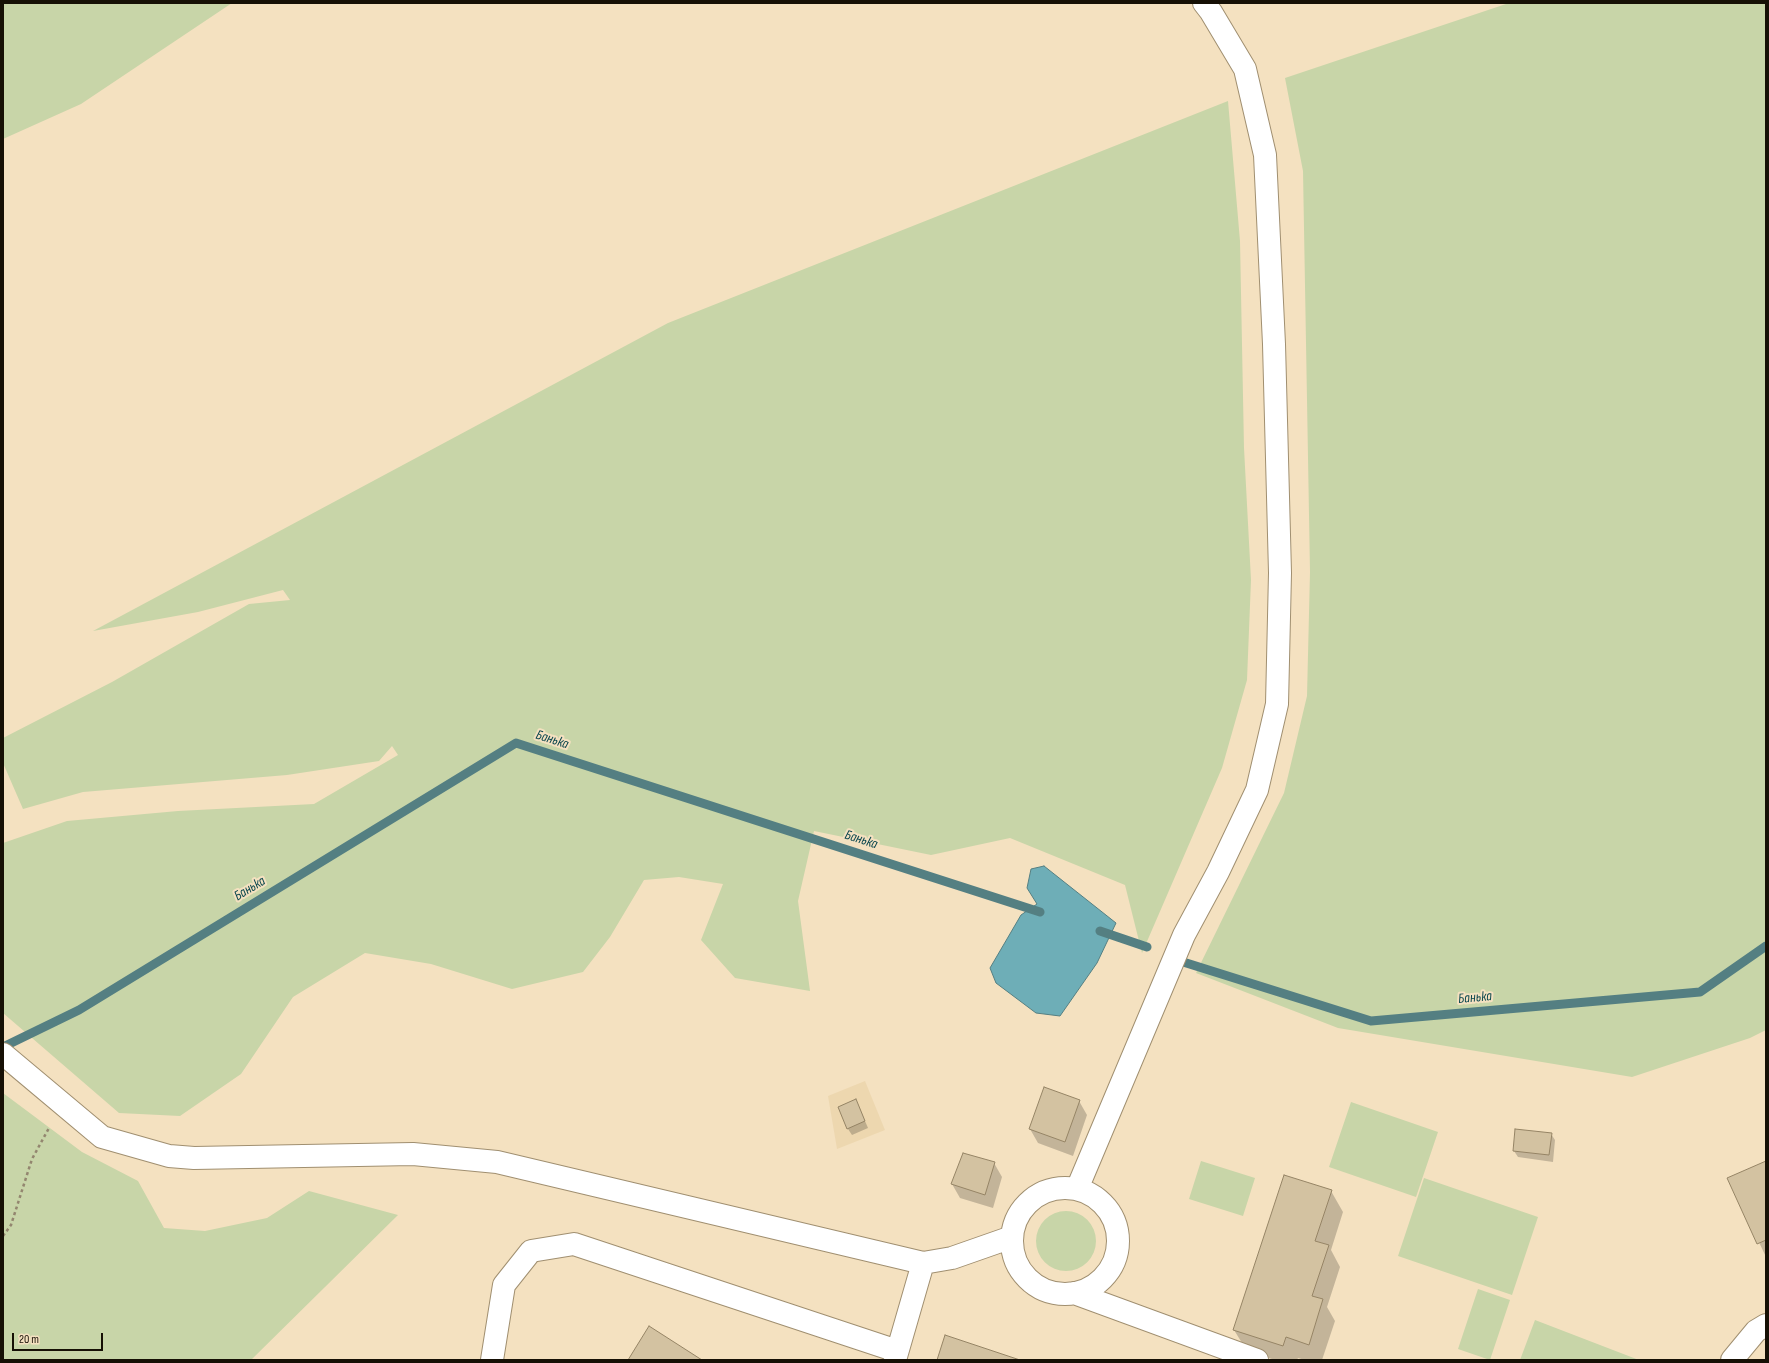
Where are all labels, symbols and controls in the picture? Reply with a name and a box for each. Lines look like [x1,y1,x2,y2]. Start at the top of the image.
water label: Банька [533,727,571,753]
water label: Банька [842,827,880,853]
water label: Банька [231,873,269,905]
water label: Банька [1458,988,1492,1008]
scale bar [14,1325,105,1351]
text: 20 m [19,1332,39,1347]

